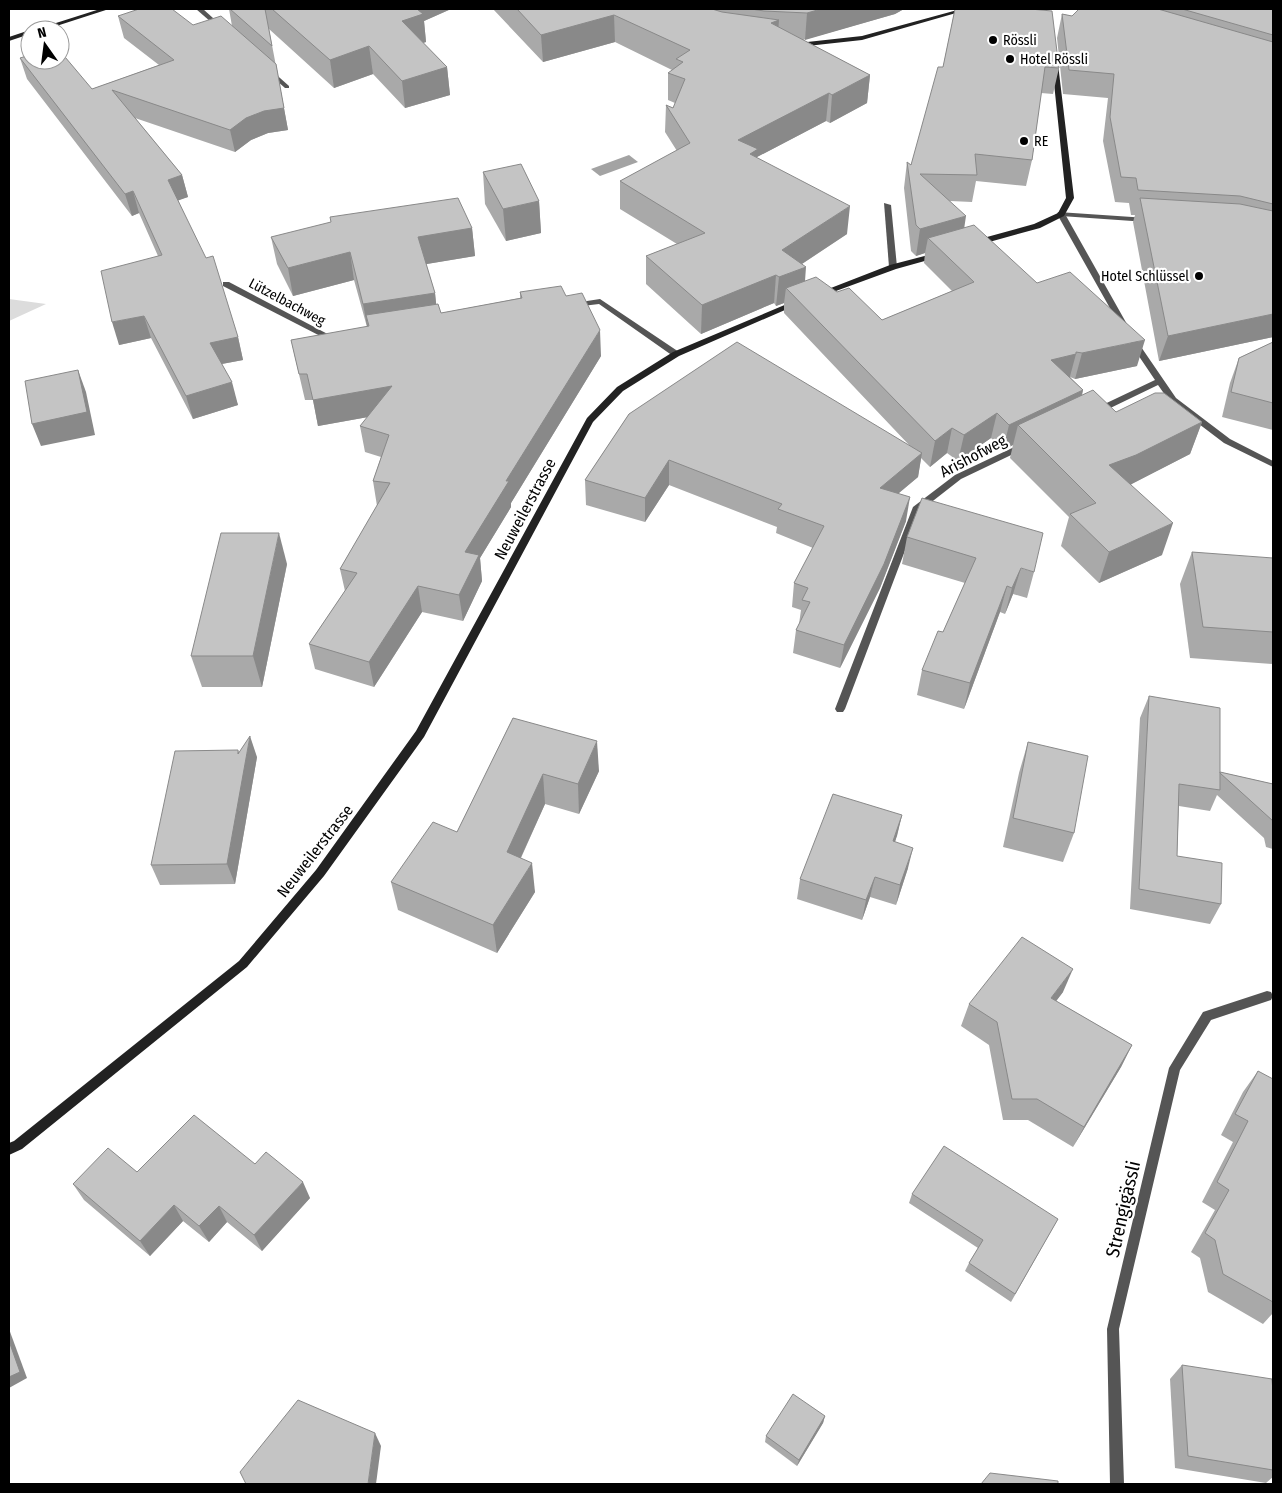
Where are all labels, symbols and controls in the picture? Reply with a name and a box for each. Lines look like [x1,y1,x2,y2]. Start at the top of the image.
north arrow [20,20,70,70]
text: N [36,24,48,42]
place label: Rössli [1003,32,1037,49]
marker: Rössli [987,34,999,46]
place label: Hotel Rössli [1020,51,1088,68]
marker: Hotel Rössli [1004,53,1016,65]
place label: RE [1034,133,1049,150]
marker: RE [1018,135,1030,147]
place label: Hotel Schlüssel [1101,268,1189,285]
marker: Hotel Schlüssel [1193,270,1205,282]
street label: Lützelbachweg [246,275,329,329]
street label: Arishofweg [937,430,1010,481]
street label: Neuweilerstrasse [490,455,560,563]
street label: Neuweilerstrasse [273,801,357,901]
street label: Strengigässli [1101,1158,1145,1260]

